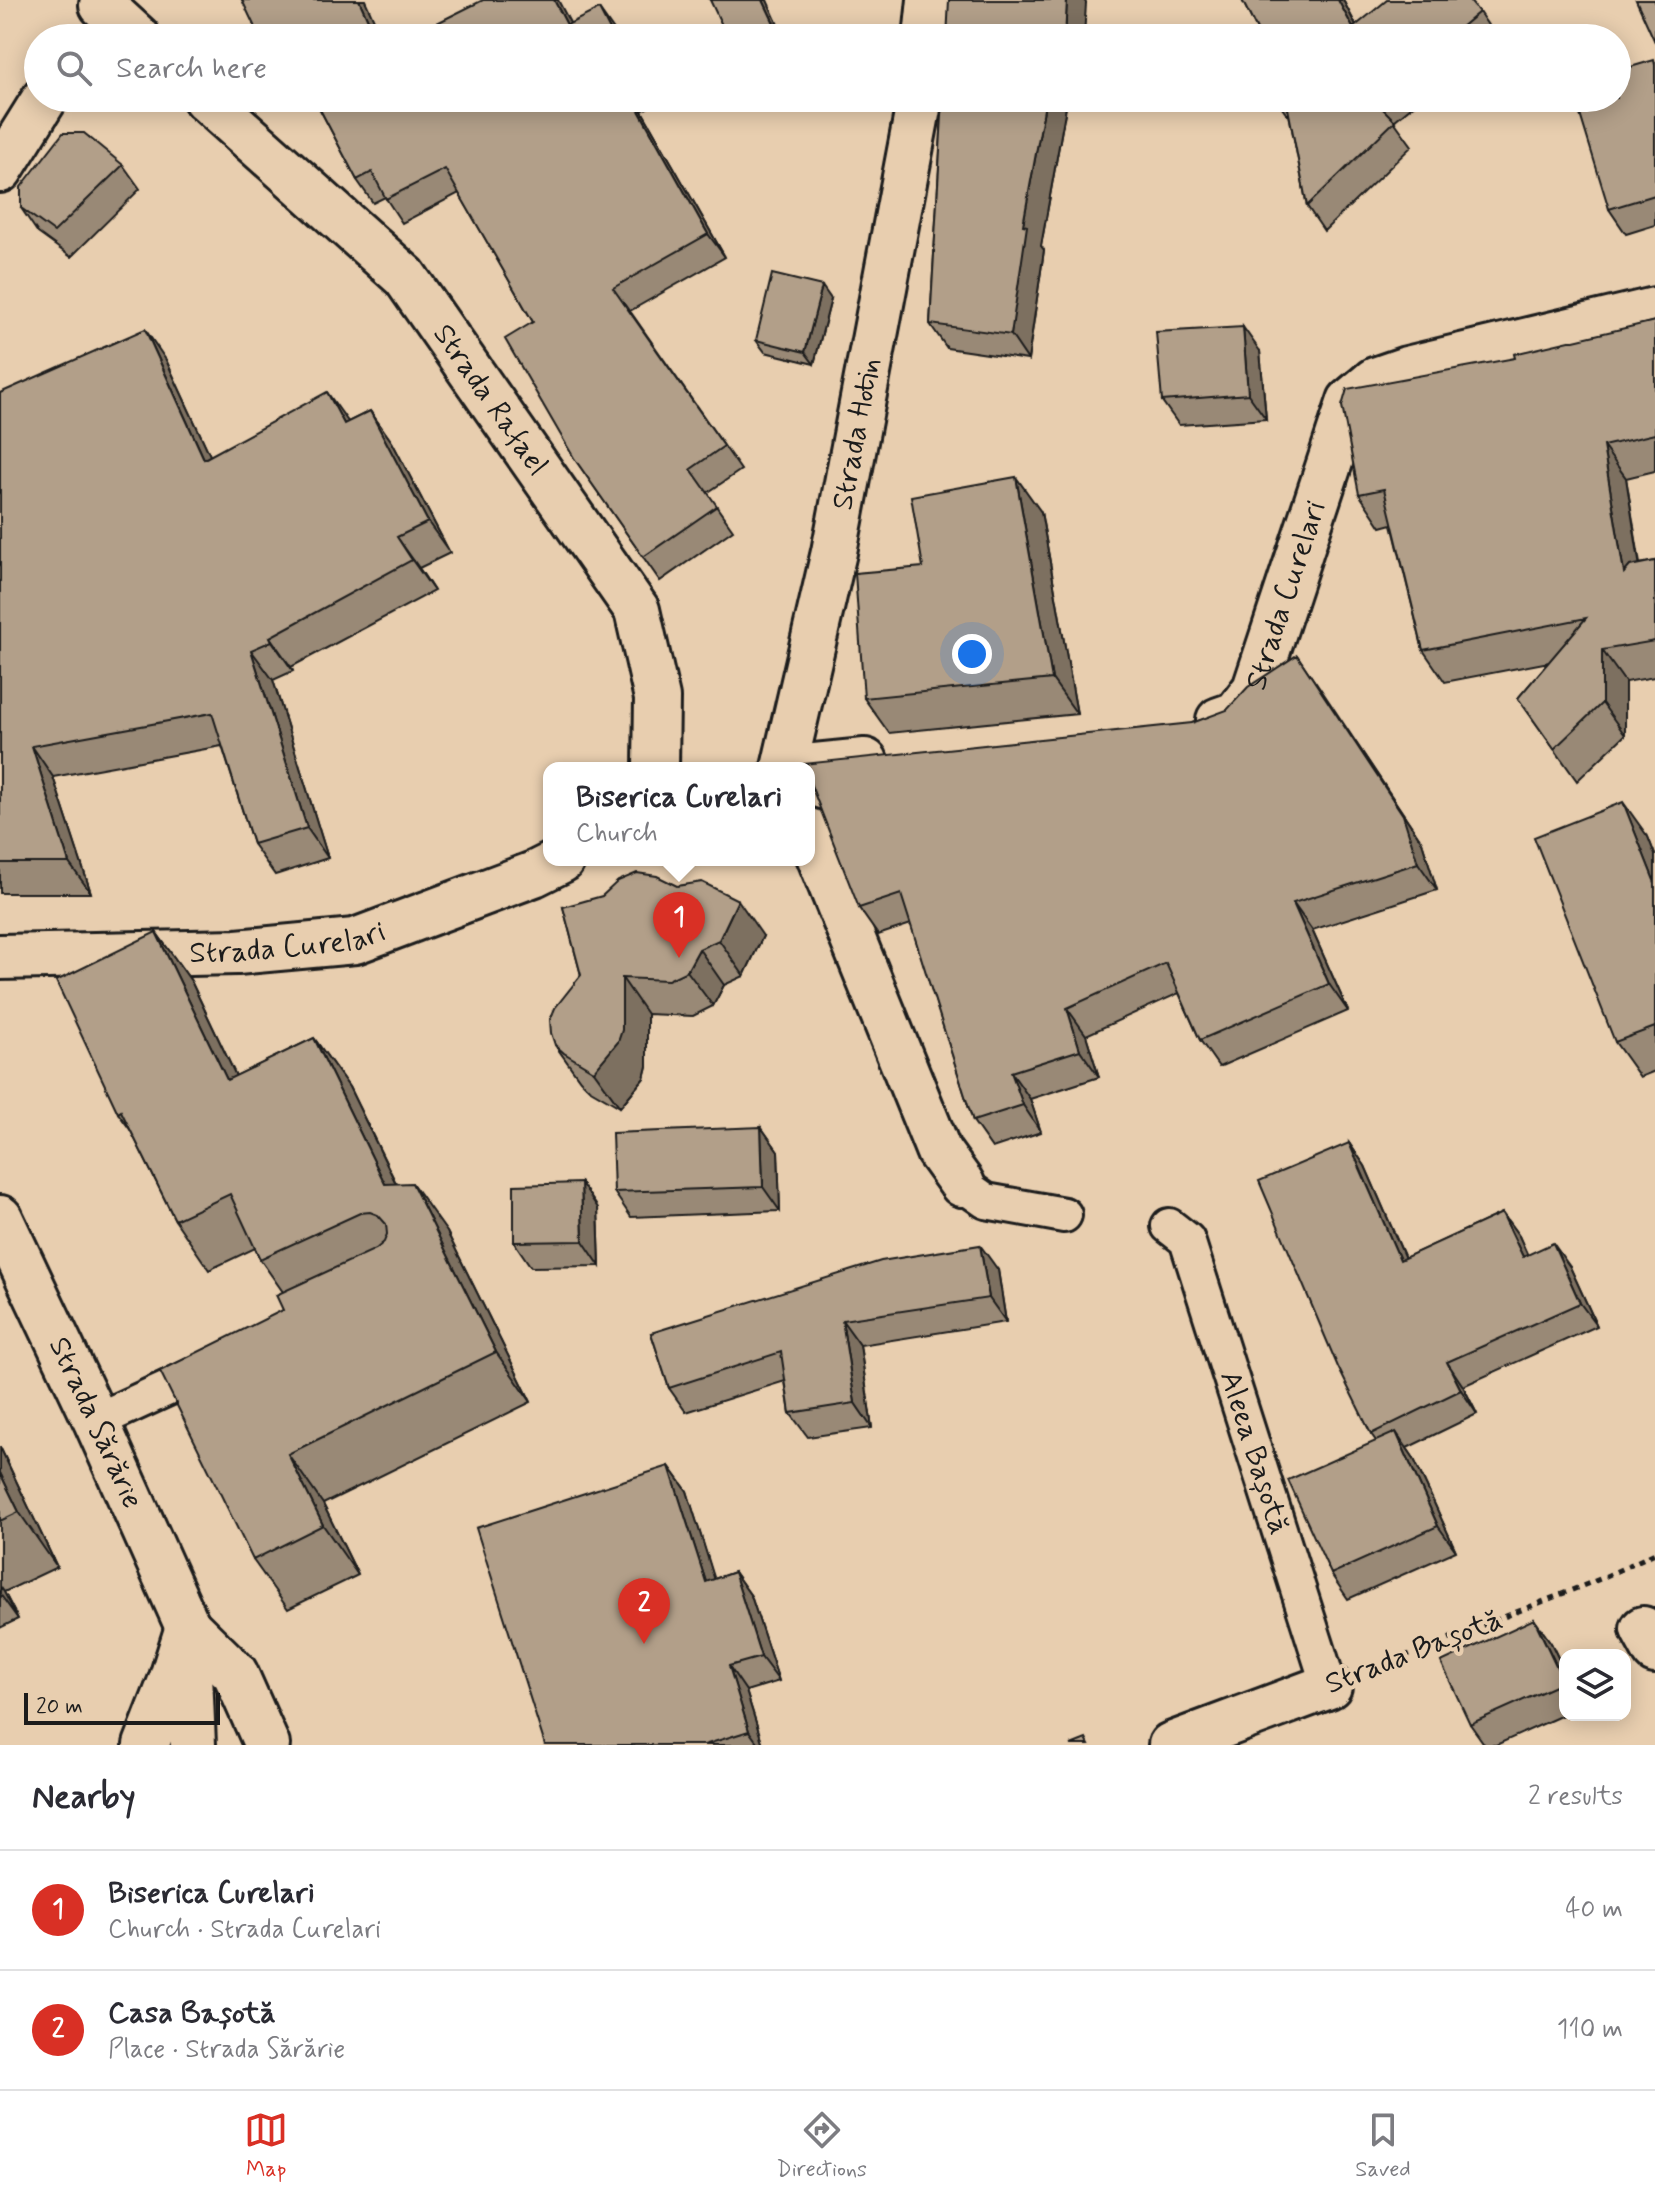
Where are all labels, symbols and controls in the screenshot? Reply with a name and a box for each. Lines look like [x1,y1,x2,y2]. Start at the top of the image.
search box [24,24,1631,112]
icon: search [52,46,96,90]
text: Search here [116,49,267,88]
street label: Strada Rafael [424,316,557,483]
street label: Strada Hotin [823,354,890,513]
street label: Strada Curelari [1236,496,1335,695]
your location [952,634,992,674]
popup [543,762,815,866]
text: Biserica Curelari [576,778,782,817]
text: Church [576,817,658,851]
pin: 1 [653,892,705,958]
street label: Strada Curelari [189,912,391,972]
street label: Strada Sărărie [40,1330,152,1515]
street label: Aleea Bașotă [1210,1366,1299,1540]
pin: 2 [618,1578,670,1644]
street label: Strada Bașotă [1320,1600,1508,1704]
map controls [1559,1649,1631,1721]
button: layers [1559,1649,1631,1721]
scale bar [24,1689,220,1725]
text: 20 m [36,1693,83,1721]
text: Nearby [32,1775,136,1820]
text: 2 results [1528,1780,1623,1814]
text: Biserica Curelari [108,1874,315,1913]
text: 1 [52,1893,64,1927]
text: 40 m [1565,1893,1623,1927]
text: Church · Strada Curelari [108,1913,381,1947]
text: Casa Bașotă [108,1994,276,2033]
text: 2 [52,2013,64,2047]
text: 110 m [1557,2013,1623,2047]
text: Place · Strada Sărărie [108,2033,345,2067]
tab: Map [244,2108,288,2184]
tab: Directions [776,2108,867,2184]
tab: Saved [1355,2108,1411,2184]

